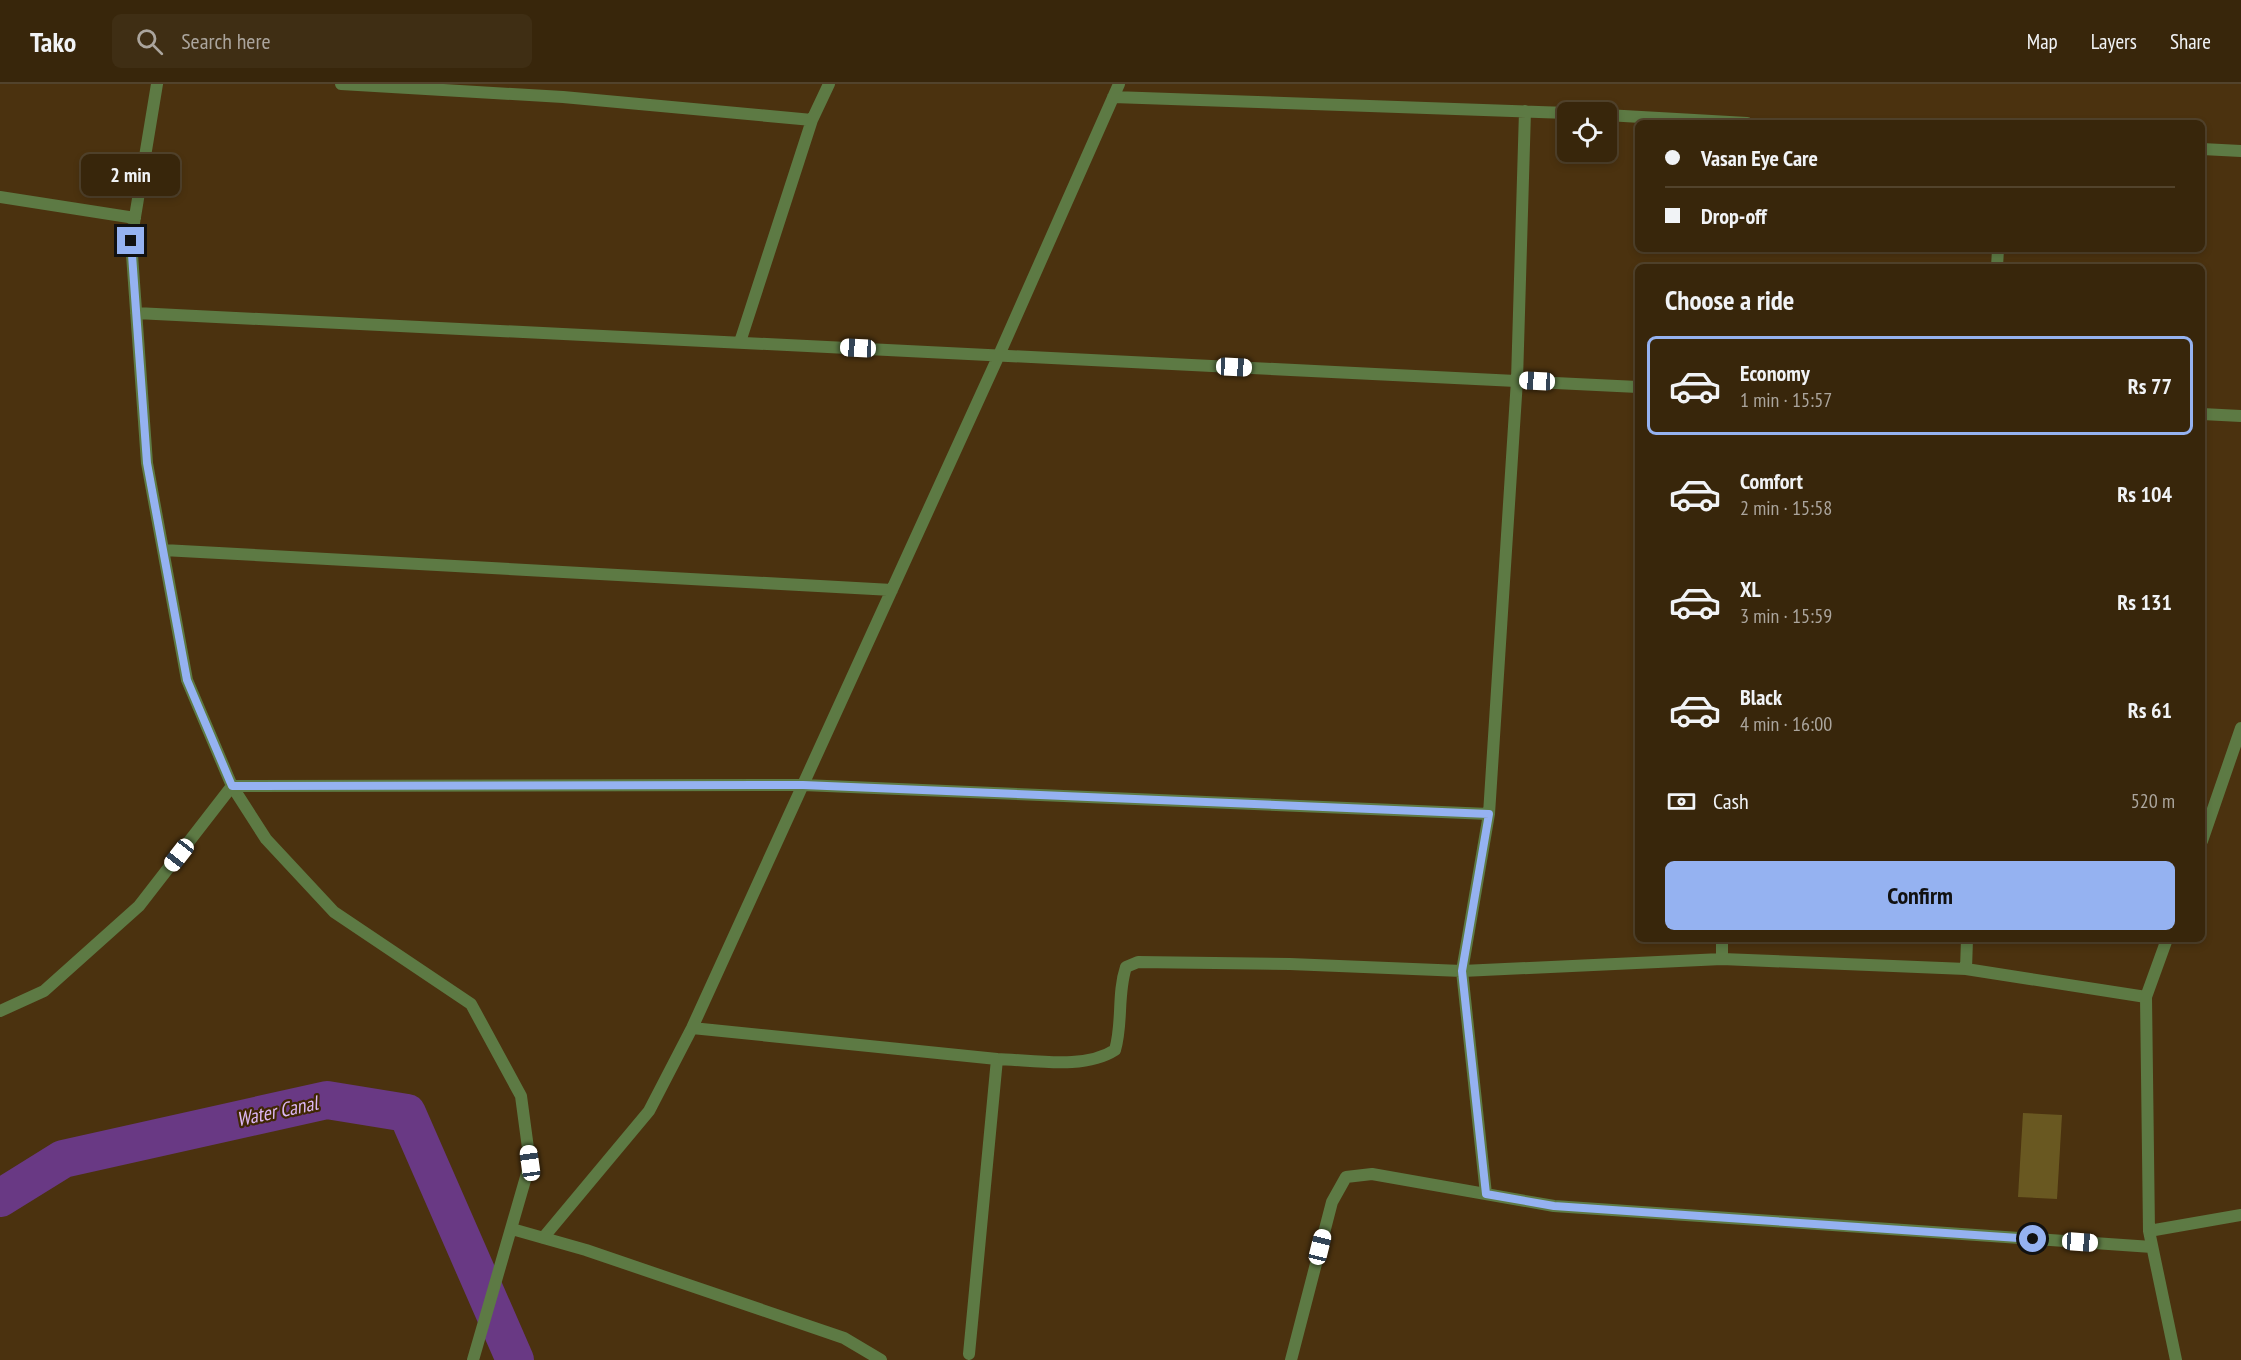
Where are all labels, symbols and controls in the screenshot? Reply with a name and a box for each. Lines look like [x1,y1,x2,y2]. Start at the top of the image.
search box [112,14,532,68]
text: Tako [30,23,76,60]
icon: search [133,25,166,58]
text: Search here [181,27,271,55]
text: Map [2027,28,2058,55]
text: Layers [2091,28,2137,55]
text: Share [2170,28,2211,55]
map controls [1557,102,1617,162]
button: locate [1557,102,1617,162]
text: Vasan Eye Care [1701,144,1818,172]
callout: 2 min [82,154,180,196]
text: 2 min [110,162,151,188]
text: Drop-off [1701,202,1767,230]
route end [117,227,144,254]
text: Choose a ride [1665,283,1794,317]
car [840,338,876,358]
car [1216,357,1252,377]
icon: car [1668,359,1722,413]
text: Economy [1740,359,1810,387]
car [1519,371,1555,391]
text: Rs 77 [2128,372,2172,400]
text: 1 min · 15:57 [1740,387,1832,413]
icon: car [1668,467,1722,521]
text: Comfort [1740,467,1803,495]
text: Rs 104 [2117,480,2172,508]
text: 2 min · 15:58 [1740,495,1832,521]
icon: car [1668,575,1722,629]
text: XL [1740,575,1761,603]
text: Rs 131 [2117,588,2172,616]
text: 3 min · 15:59 [1740,603,1832,629]
icon: car [1668,683,1722,737]
text: Black [1740,683,1782,711]
text: Rs 61 [2128,696,2172,724]
text: 4 min · 16:00 [1740,711,1832,737]
icon: cash [1665,785,1698,818]
text: Cash [1713,787,1749,815]
text: 520 m [2131,788,2175,814]
car [161,835,197,875]
button: Confirm [1665,861,2175,930]
water label: Water Canal [234,1089,322,1132]
car [519,1144,541,1182]
route start [2019,1225,2046,1252]
car [1307,1227,1333,1267]
car [2061,1232,2099,1252]

